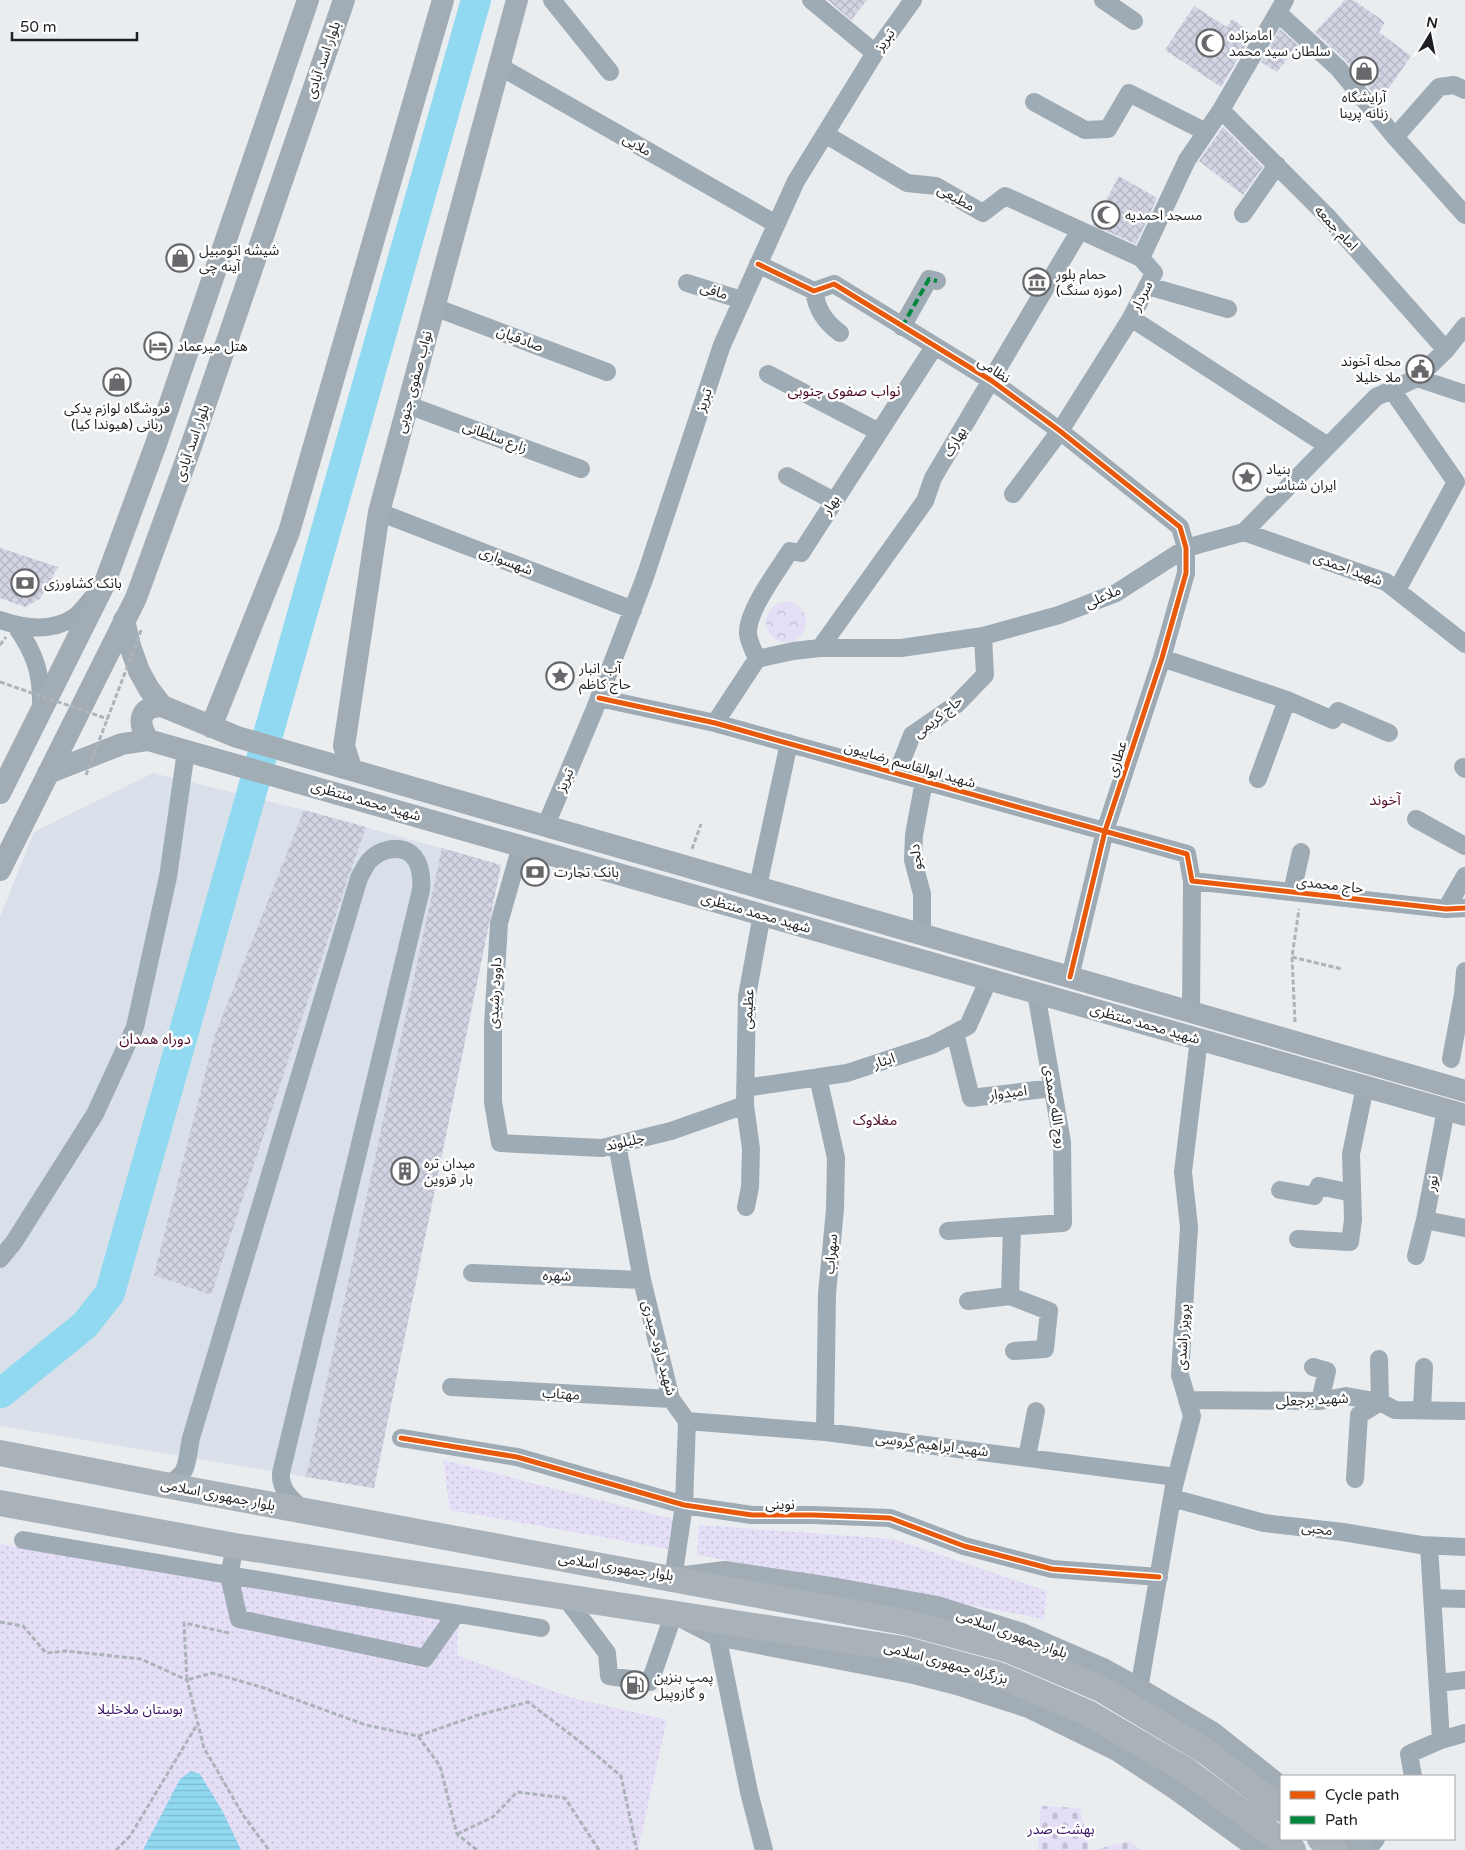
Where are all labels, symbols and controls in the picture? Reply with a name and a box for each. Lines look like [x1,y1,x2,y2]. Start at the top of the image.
scale bar [12,10,138,42]
north arrow [1405,10,1455,60]
text: N [1425,13,1439,32]
text: 50 m [20,18,57,36]
street label: بلوار اسد آبادی [302,19,344,101]
street label: تبریز [871,25,899,55]
place label: امامزاده سلطان سید محمد [1229,27,1331,60]
mosque icon: امامزاده سلطان سید محمد [1195,28,1225,58]
shop icon: آرایشگاه زنانه پرینا [1349,56,1379,86]
place label: آرایشگاه زنانه پرینا [1339,89,1389,123]
street label: ملایی [620,130,654,160]
street label: مطیعی [934,181,978,215]
mosque icon: مسجد احمدیه [1091,200,1121,230]
street label: امام جمعه [1309,202,1361,255]
place label: مسجد احمدیه [1125,207,1202,224]
place label: شیشه اتومبیل آینه چی [199,242,279,276]
shop icon: شیشه اتومبیل آینه چی [165,243,195,273]
place label: حمام بلور (موزه سنگ) [1055,266,1122,299]
museum icon: حمام بلور (موزه سنگ) [1022,267,1052,297]
street label: سردار [1127,278,1157,315]
street label: مافی [698,279,730,303]
street label: صادقیان [494,322,546,356]
street label: نواب صفوی جنوبی [392,329,436,435]
hotel icon: هتل میرعماد [143,331,173,361]
place label: هتل میرعماد [177,338,248,355]
street label: نظامی [975,353,1014,387]
place label: محله آخوند ملا خلیلا [1341,353,1401,386]
public building icon: محله آخوند ملا خلیلا [1405,354,1435,384]
shop icon: فروشگاه لوازم یدکی ربانی (هیوندا کیا) [102,367,132,397]
district label: نواب صفوی جنوبی [788,382,900,400]
street label: تبریز [692,386,716,415]
place label: فروشگاه لوازم یدکی ربانی (هیوندا کیا) [64,400,170,433]
street label: بلوار اسد آبادی [171,402,213,484]
street label: زارع سلطانی [460,418,530,458]
street label: بهارک [940,424,971,460]
place label: بنیاد ایران شناسی [1266,461,1336,494]
place icon: بنیاد ایران شناسی [1232,462,1262,492]
street label: بهار [818,492,844,519]
street label: شهسواری [477,543,535,579]
street label: شهید احمدی [1311,549,1385,589]
bank icon: بانک کشاورزی [10,568,40,598]
place label: بانک کشاورزی [44,575,122,592]
street label: ملاعلی [1083,582,1123,612]
place label: آب انبار حاج کاظم [578,660,631,695]
place icon: آب انبار حاج کاظم [545,661,575,691]
street label: حاج کریمی [910,692,967,744]
street label: شهید ابوالقاسم رضاییون [842,738,978,794]
street label: عطاری [1103,739,1131,779]
street label: تبریز [552,766,577,795]
street label: شهید محمد منتظری [309,777,423,825]
district label: آخوند [1369,791,1401,809]
street label: دلجو [906,843,926,871]
bank icon: بانک تجارت [520,857,550,887]
place label: بانک تجارت [554,864,619,881]
street label: حاج محمدی [1295,873,1364,899]
street label: شهید محمد منتظری [699,889,813,937]
street label: داوود رشیدی [485,956,505,1029]
street label: عظیمی [738,988,758,1030]
street label: شهید محمد منتظری [1088,1000,1202,1048]
district label: دوراه همدان [119,1030,191,1048]
street label: ایثار [870,1050,897,1073]
street label: روح الله صمدی [1038,1064,1070,1150]
street label: امیدوار [987,1082,1028,1104]
district label: مغلاوک [853,1111,897,1129]
street label: جلیلوند [604,1129,646,1155]
place label: میدان تره بار قزوین [424,1155,475,1188]
building icon: میدان تره بار قزوین [390,1156,420,1186]
street label: نور [1422,1174,1442,1193]
street label: سهراب [821,1233,841,1275]
street label: شهره [542,1267,572,1285]
street label: شهید داود حیدری [638,1299,680,1397]
street label: پرویز راشدی [1173,1303,1194,1371]
street label: مهتاب [542,1384,580,1404]
street label: شهید برجعلی [1275,1390,1349,1410]
street label: شهید ابراهیم گروسی [874,1430,989,1462]
street label: بلوار جمهوری اسلامی [159,1476,277,1515]
street label: نوینی [765,1496,795,1513]
street label: محبی [1300,1519,1334,1539]
street label: بلوار جمهوری اسلامی [557,1549,675,1585]
street label: بلوار جمهوری اسلامی [954,1606,1070,1662]
street label: بزرگراه جمهوری اسلامی [882,1638,1010,1688]
place label: پمپ بنزین و گازوپیل [654,1669,713,1703]
fuel station icon: پمپ بنزین و گازوپیل [620,1670,650,1700]
park label: بوستان ملاخلیلا [97,1701,183,1718]
legend [1280,1775,1455,1840]
text: Cycle path [1325,1786,1399,1804]
text: Path [1325,1811,1358,1829]
park label: بهشت صدر [1027,1821,1095,1838]

